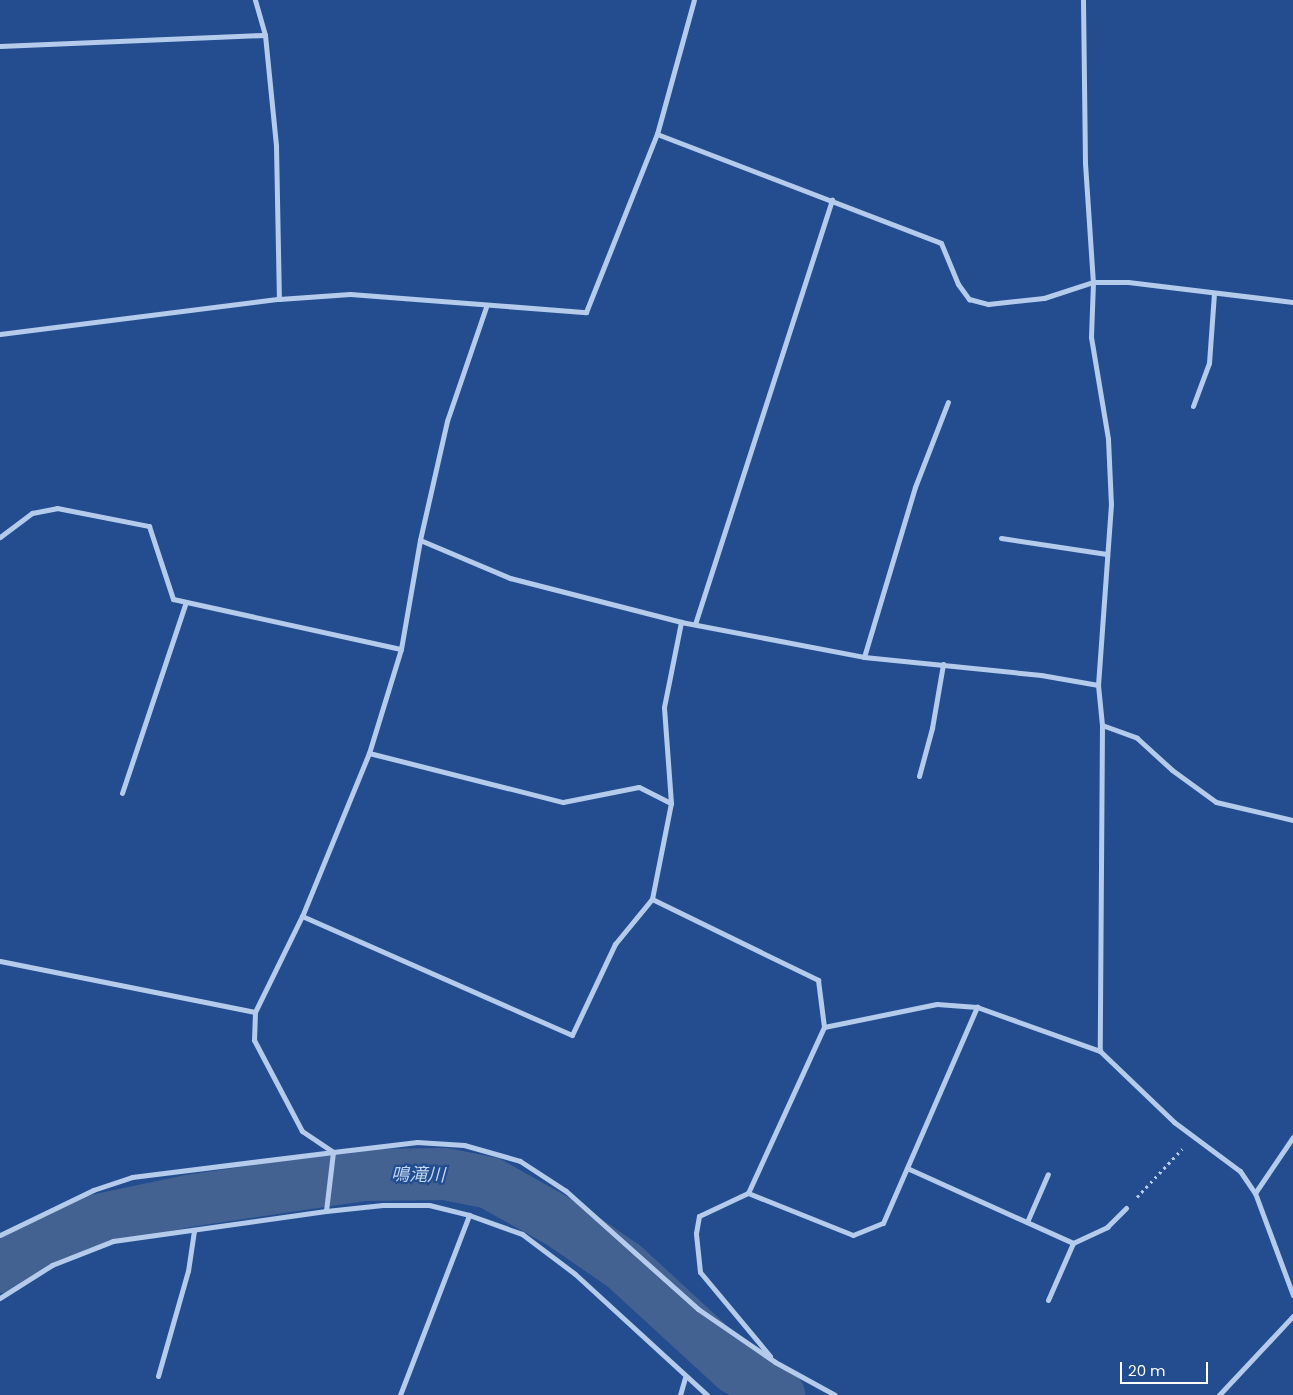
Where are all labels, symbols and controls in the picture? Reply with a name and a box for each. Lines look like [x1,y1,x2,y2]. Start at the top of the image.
water label: 鳴滝川 [391,1164,445,1186]
scale bar [1123,1352,1210,1384]
text: 20 m [1128,1360,1166,1381]

